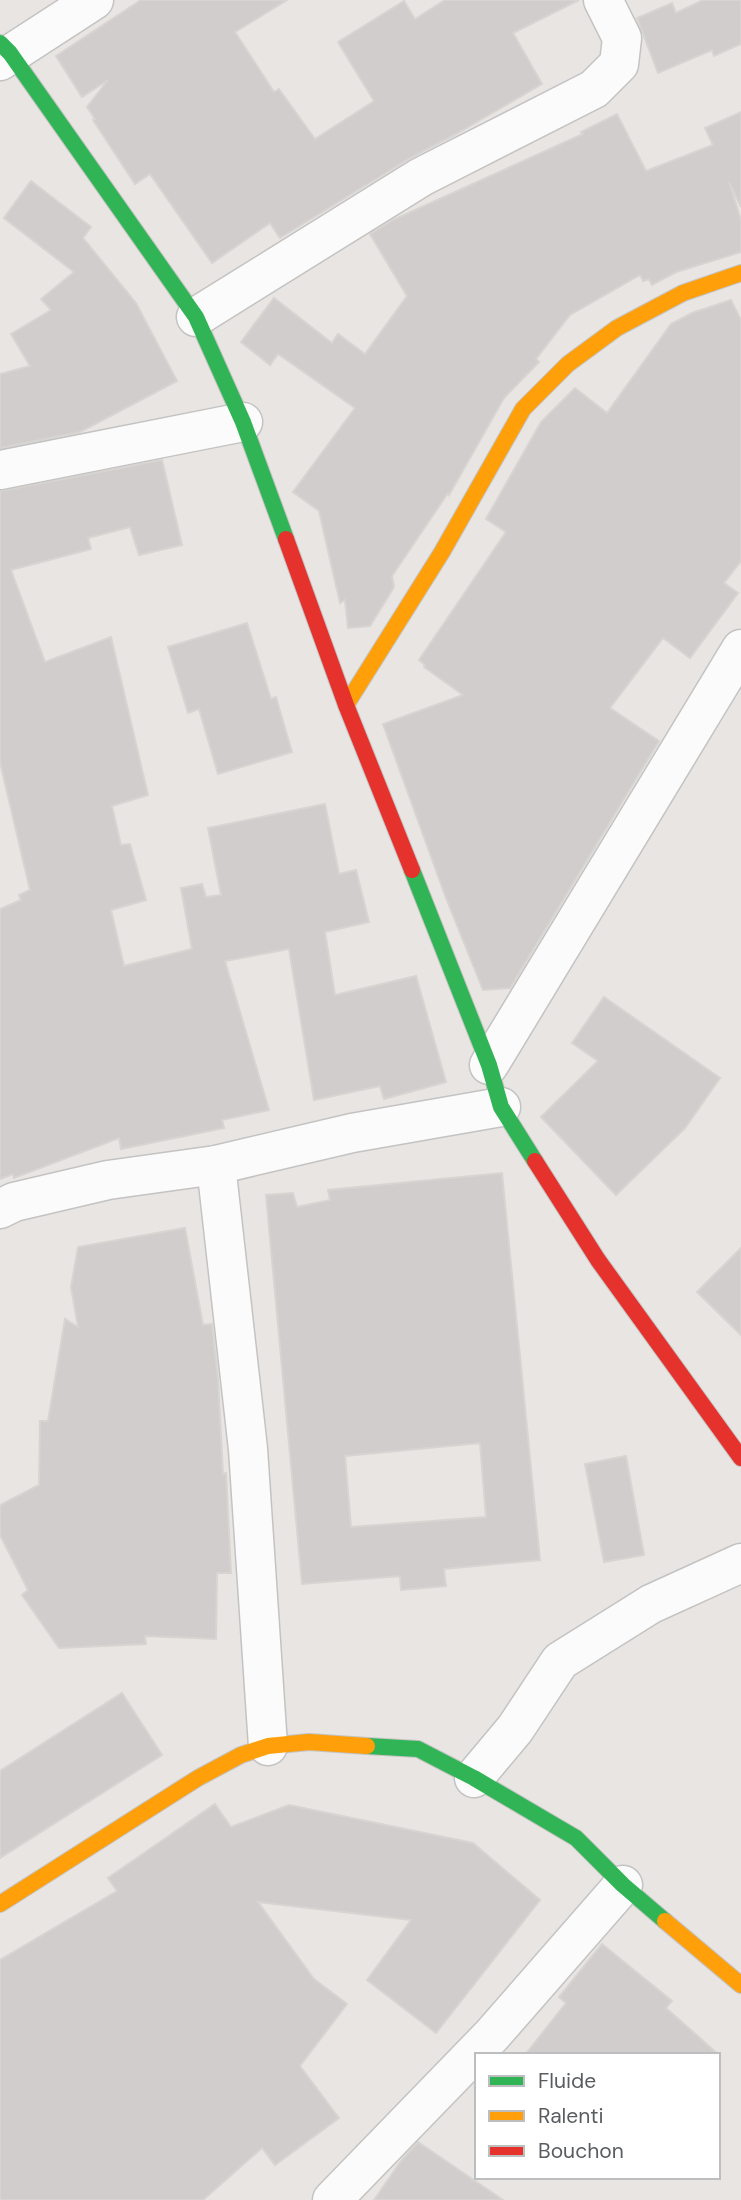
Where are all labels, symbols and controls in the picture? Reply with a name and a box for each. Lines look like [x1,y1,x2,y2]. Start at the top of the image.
legend [475,2053,720,2179]
text: Fluide [538,2067,596,2095]
text: Ralenti [538,2102,604,2130]
text: Bouchon [538,2137,624,2165]

